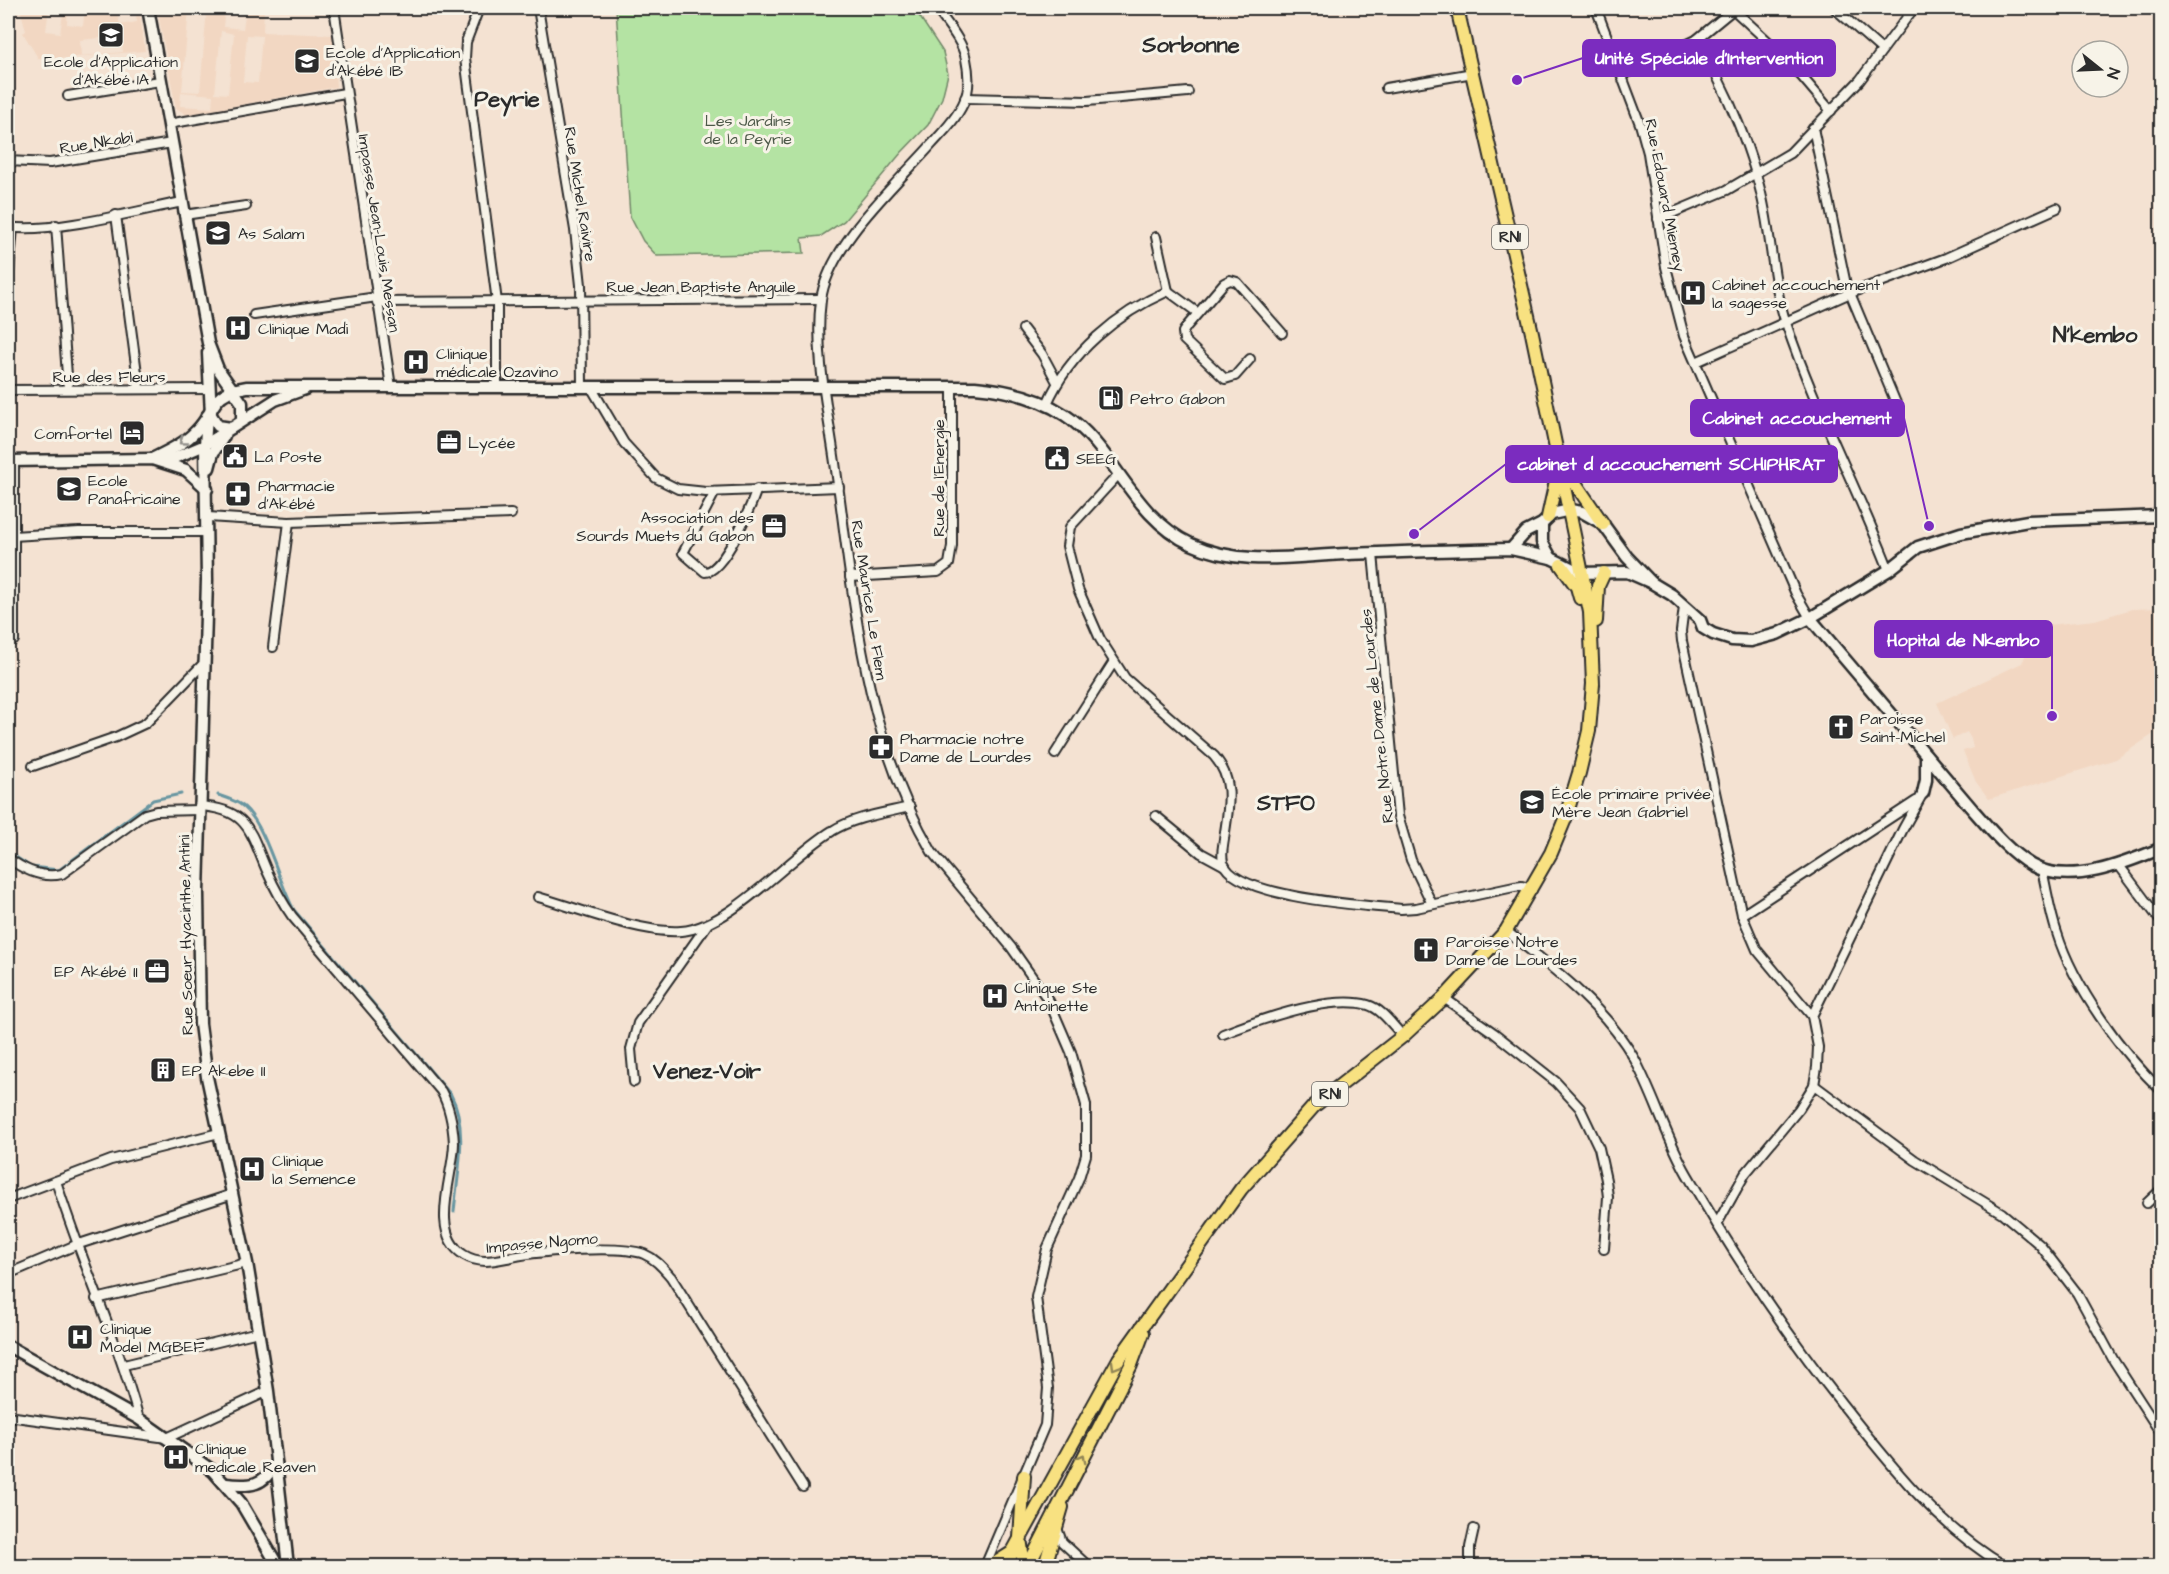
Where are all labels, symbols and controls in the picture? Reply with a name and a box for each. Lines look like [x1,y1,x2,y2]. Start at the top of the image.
school or university icon: Ecole d'Application d'Akébé 1A [96,20,126,50]
district label: Sorbonne [1141,30,1240,61]
north arrow [2070,39,2130,99]
callout: Unité Spéciale d'Intervention [1583,40,1835,76]
place label: Ecole d'Application d'Akébé 1B [326,42,460,82]
school or university icon: Ecole d'Application d'Akébé 1B [292,46,322,76]
text: Unité Spéciale d'Intervention [1595,46,1823,71]
place label: Ecole d'Application d'Akébé 1A [44,51,178,91]
text: N [2101,65,2125,81]
district label: Peyrie [474,84,540,117]
park label: Les Jardins de la Peyrie [704,110,792,151]
street label: Rue Edouard Miemey [1638,117,1691,274]
street label: Rue Michel Raivire [559,125,602,263]
street label: Rue Nkabi [58,126,135,160]
street label: Impasse Jean-Louis Messan [352,132,406,334]
school or university icon: As Salam [203,218,233,248]
place label: As Salam [238,223,305,245]
road number: RN1 [1492,225,1528,249]
place label: Cabinet accouchement la sagesse [1712,274,1881,315]
street label: Rue Jean Baptiste Anguile [606,276,796,299]
hospital icon: Cabinet accouchement la sagesse [1678,278,1708,308]
hospital icon: Clinique Madi [223,313,253,343]
place label: Clinique Madi [258,318,349,340]
district label: N'kembo [2053,320,2138,351]
place label: Clinique médicale Ozavino [436,343,558,383]
hospital icon: Clinique médicale Ozavino [401,347,431,377]
street label: Rue des Fleurs [52,366,166,388]
fuel station icon: Petro Gabon [1096,383,1126,413]
place label: Petro Gabon [1130,388,1225,410]
callout: Cabinet accouchement [1691,400,1904,436]
text: Cabinet accouchement [1702,406,1892,431]
hotel icon: Comfortel [117,418,147,448]
street label: Rue de l'Energie [928,419,951,537]
place label: Comfortel [34,423,112,445]
office icon: Lycée [434,427,464,457]
place label: Lycée [468,432,516,455]
one-way arrow [179,434,190,445]
public building icon: La Poste [220,441,250,471]
public building icon: SEEG [1042,443,1072,473]
place label: La Poste [254,446,322,468]
callout: cabinet d accouchement SCHIPHRAT [1506,446,1837,482]
place label: SEEG [1076,448,1116,470]
text: cabinet d accouchement SCHIPHRAT [1517,452,1825,477]
place label: Ecole Panafricaine [88,470,181,510]
school or university icon: Ecole Panafricaine [54,474,84,504]
place label: Pharmacie d’Akébé [258,475,335,515]
pharmacy icon: Pharmacie d’Akébé [223,479,253,509]
place label: Association des Sourds Muets du Gabon [576,507,754,547]
office icon: Association des Sourds Muets du Gabon [759,511,789,541]
street label: Rue Maurice Le Flem [846,519,893,682]
street label: Rue Notre Dame de Lourdes [1355,608,1399,824]
callout: Hopital de Nkembo [1875,621,2052,657]
text: Hopital de Nkembo [1887,628,2040,653]
place label: Paroisse Saint-Michel [1860,708,1945,748]
church icon: Paroisse Saint-Michel [1826,712,1856,742]
place label: Pharmacie notre Dame de Lourdes [900,728,1031,768]
pharmacy icon: Pharmacie notre Dame de Lourdes [866,732,896,762]
place label: École primaire privée Mère Jean Gabriel [1552,783,1711,823]
school or university icon: École primaire privée Mère Jean Gabriel [1517,787,1547,817]
district label: STFO [1256,788,1315,819]
street label: Rue Soeur Hyacinthe Antini [173,834,200,1035]
place label: Paroisse Notre Dame de Lourdes [1446,931,1577,971]
church icon: Paroisse Notre Dame de Lourdes [1411,935,1441,965]
office icon: EP Akébé II [142,956,172,986]
place label: EP Akébé II [54,961,138,983]
place label: Clinique Ste Antoinette [1014,977,1098,1017]
hospital icon: Clinique Ste Antoinette [980,981,1010,1011]
building icon: EP Akebe II [148,1055,178,1085]
district label: Venez-Voir [652,1056,762,1087]
place label: EP Akebe II [182,1060,266,1082]
road number: RN1 [1312,1082,1348,1106]
place label: Clinique la Semence [272,1150,356,1190]
hospital icon: Clinique la Semence [237,1154,267,1184]
street label: Impasse Ngomo [485,1227,599,1260]
place label: Clinique Model MGBEF [100,1318,204,1358]
hospital icon: Clinique Model MGBEF [65,1322,95,1352]
one-way arrow [1111,1360,1123,1370]
place label: Clinique medicale Reaven [195,1438,316,1478]
hospital icon: Clinique medicale Reaven [161,1442,191,1472]
one-way arrow [1075,1453,1086,1464]

